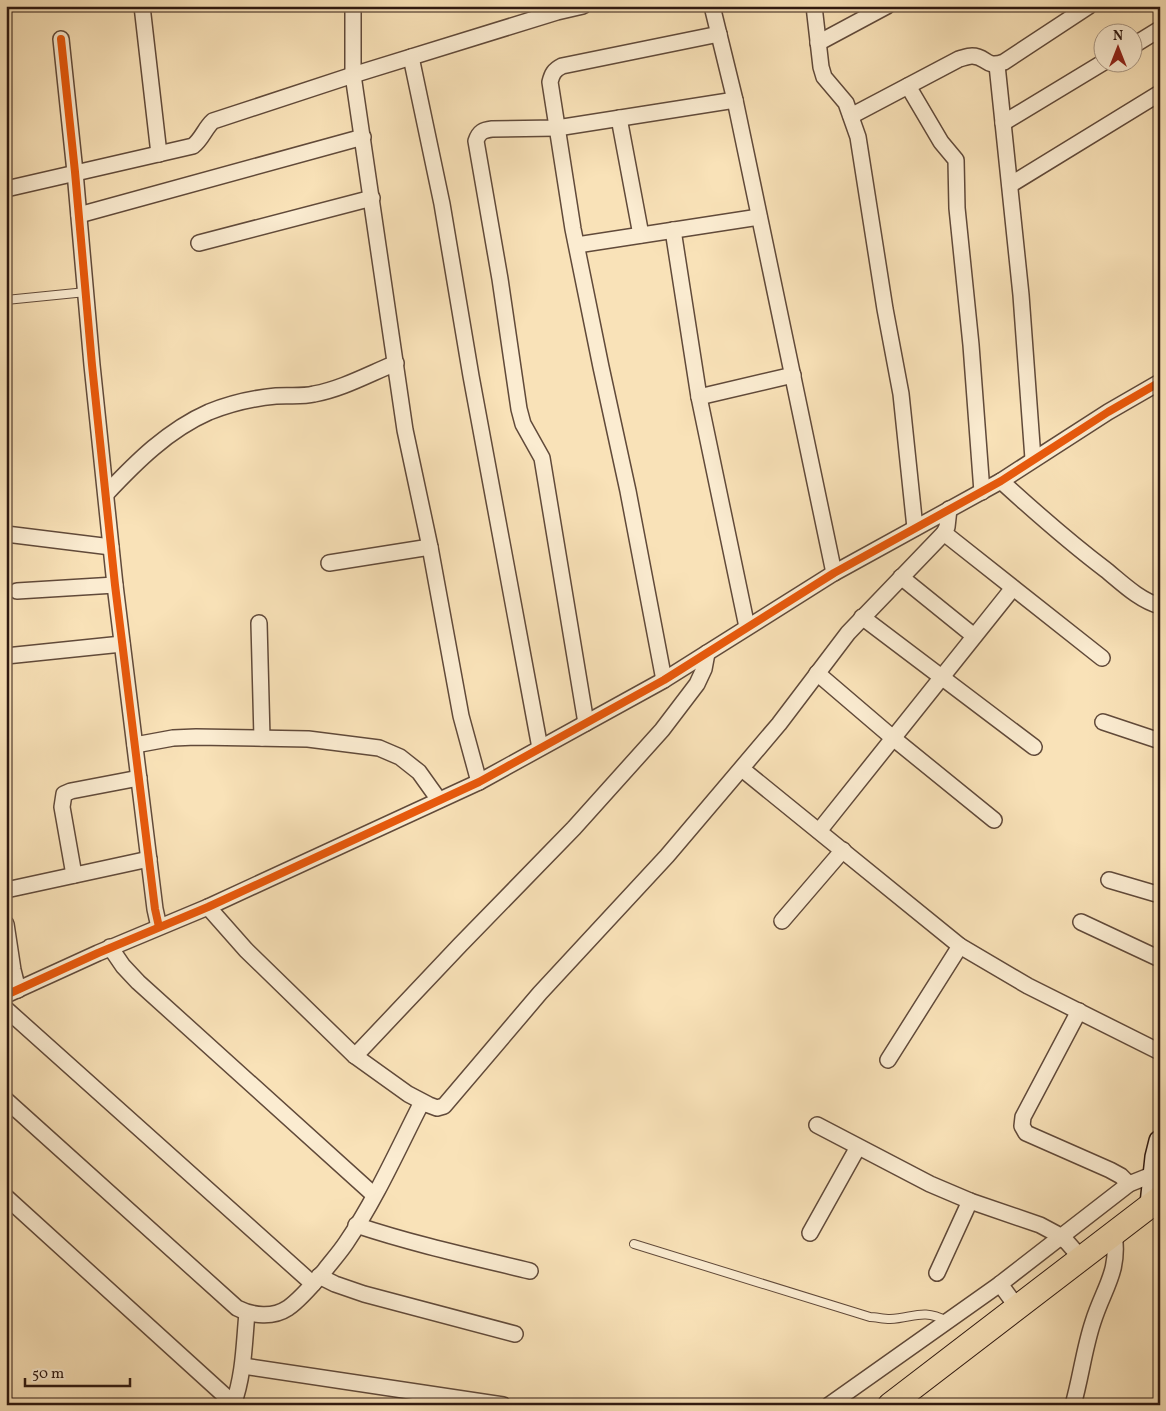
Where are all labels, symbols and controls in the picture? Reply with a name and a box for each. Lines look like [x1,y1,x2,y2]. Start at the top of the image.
north arrow [1094,22,1144,72]
text: N [1113,27,1123,46]
scale bar [25,1356,130,1388]
text: 50 m [32,1364,64,1385]

